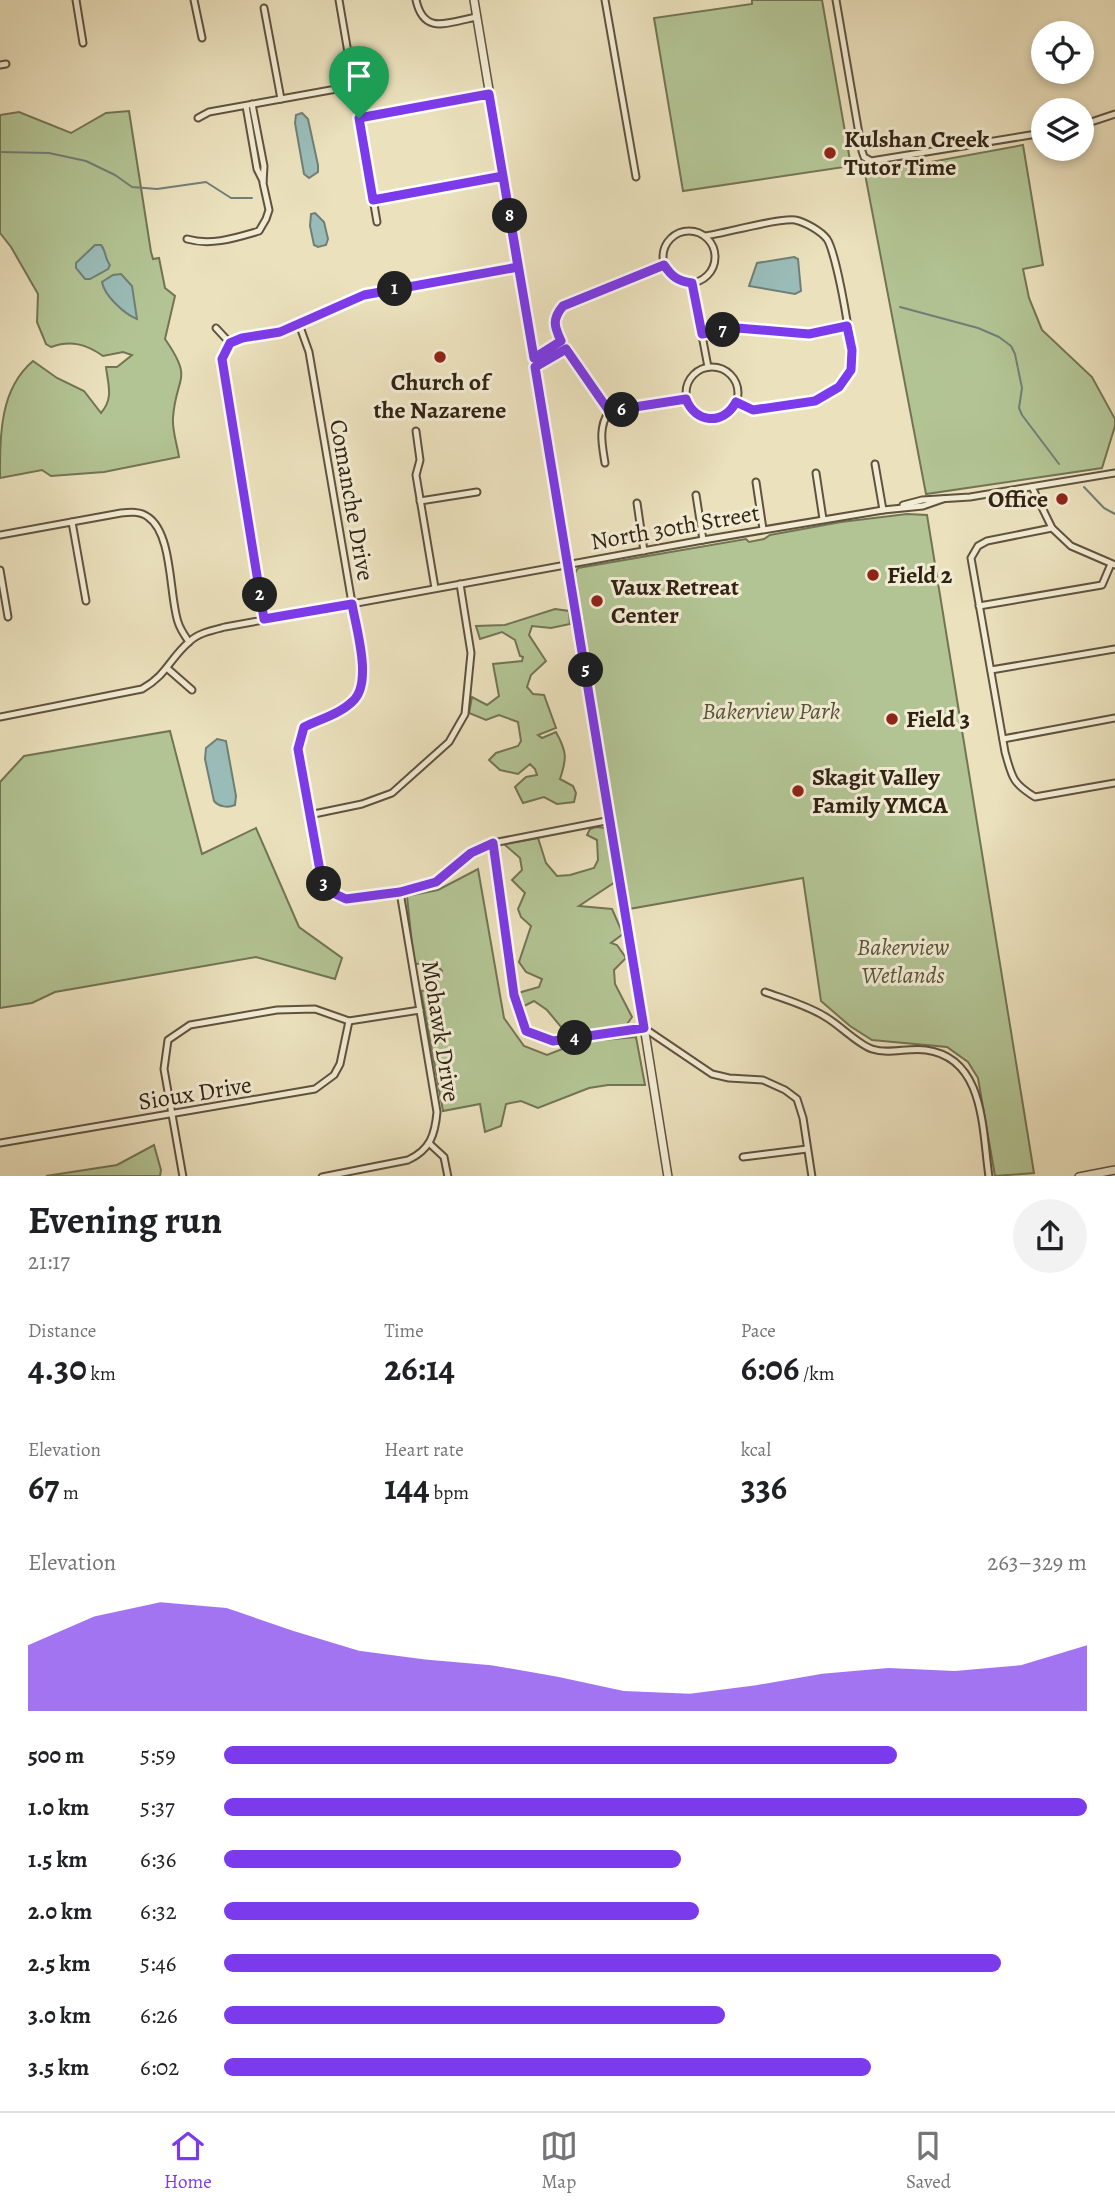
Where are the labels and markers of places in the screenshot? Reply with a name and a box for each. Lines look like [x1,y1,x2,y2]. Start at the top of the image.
pin [329,46,389,118]
place label: Kulshan Creek Tutor Time [844,123,990,183]
marker: Kulshan Creek Tutor Time [822,145,838,161]
pin: 8 [492,198,528,234]
pin: 1 [378,272,412,306]
pin: 7 [706,312,740,348]
marker: Church of the Nazarene [432,349,448,365]
place label: Church of the Nazarene [374,366,506,426]
pin: 6 [604,392,640,428]
place label: Office [988,483,1048,515]
marker: Office [1054,491,1070,507]
place label: Field 2 [887,559,953,591]
marker: Field 2 [865,567,881,583]
place label: Vaux Retreat Center [610,571,739,631]
pin: 2 [243,578,278,612]
marker: Vaux Retreat Center [589,593,605,609]
pin: 5 [568,652,604,688]
place label: Field 3 [906,703,970,735]
marker: Field 3 [884,711,900,727]
place label: Skagit Valley Family YMCA [812,761,949,821]
marker: Skagit Valley Family YMCA [790,783,806,799]
pin: 3 [306,866,342,902]
pin: 4 [558,1020,592,1056]

